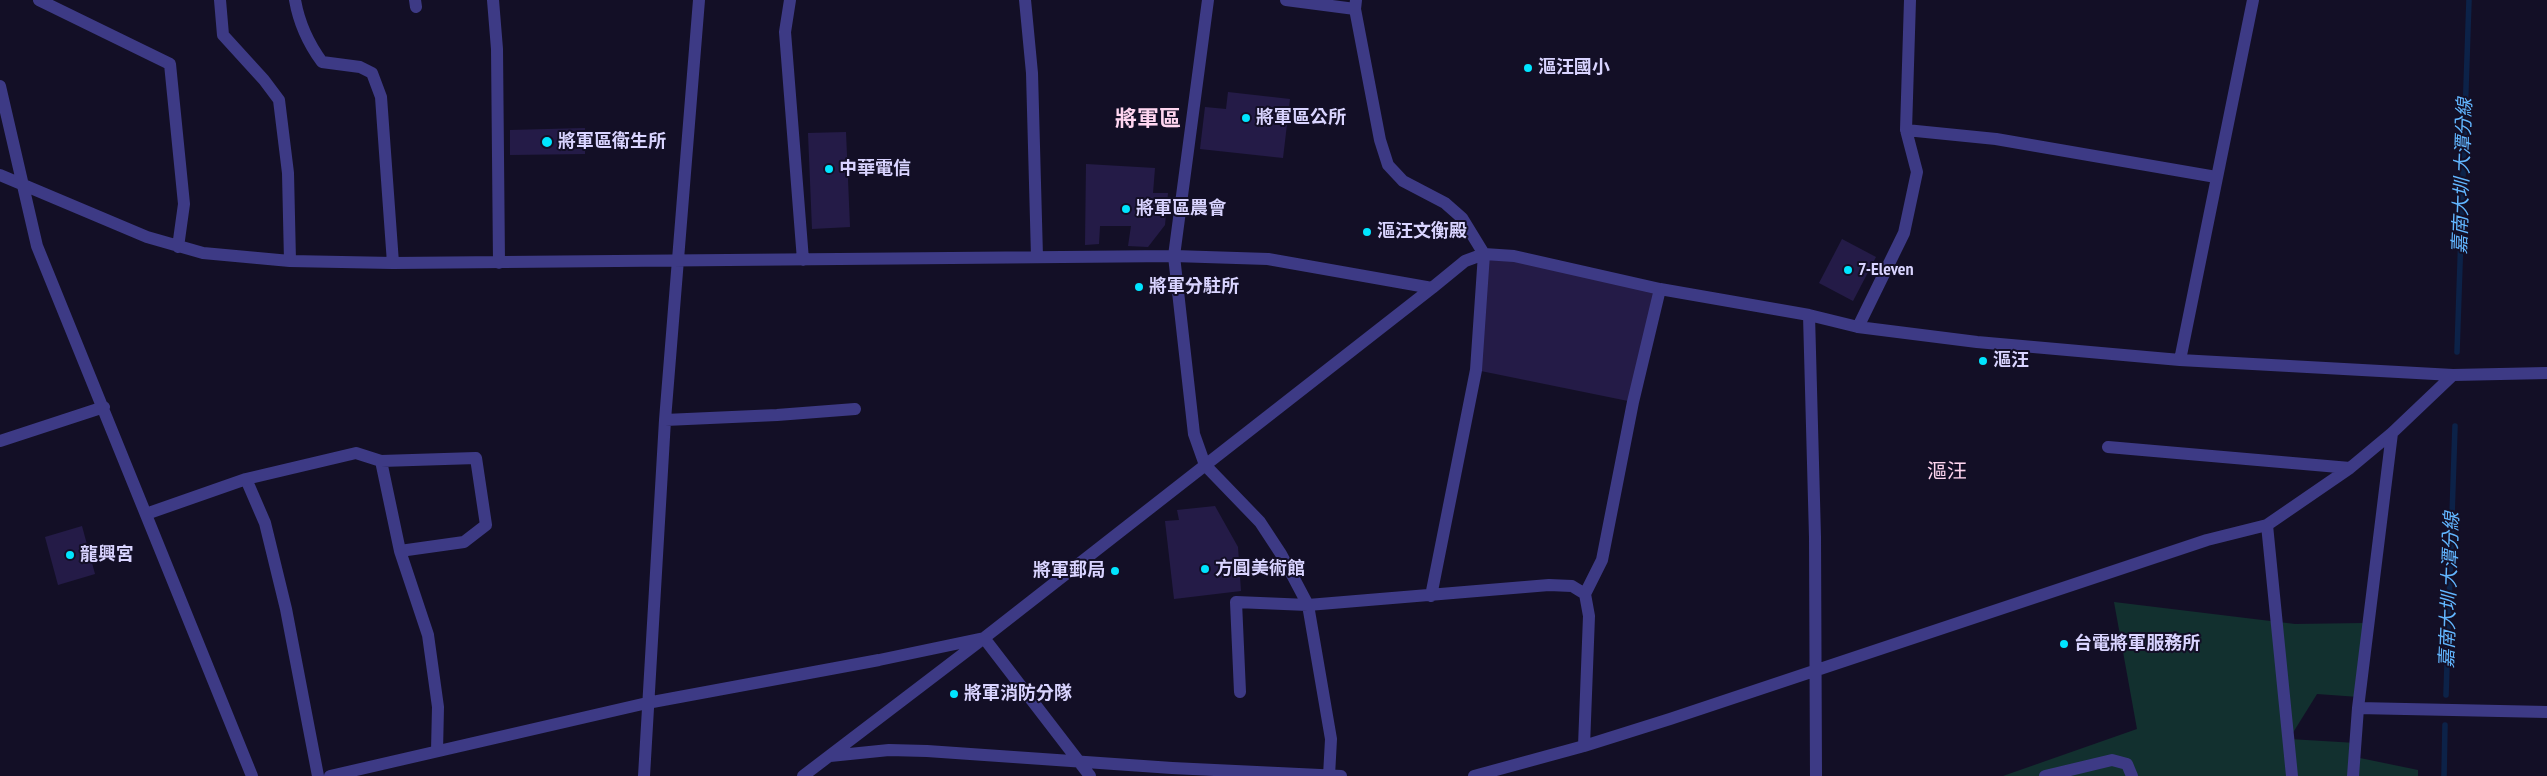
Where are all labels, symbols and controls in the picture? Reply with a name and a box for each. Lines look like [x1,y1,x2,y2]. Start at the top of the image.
place label: 漚汪國小 [1538,57,1610,79]
marker: 漚汪國小 [1522,62,1534,74]
water label: 嘉南大圳 大潭分線 [2449,98,2477,254]
district label: 將軍區 [1115,107,1181,133]
place label: 將軍區公所 [1256,107,1346,129]
marker: 將軍區公所 [1240,112,1252,124]
place label: 將軍區衛生所 [558,131,666,153]
marker: 將軍區衛生所 [540,135,554,149]
place label: 中華電信 [839,158,911,180]
marker: 中華電信 [823,163,835,175]
place label: 將軍區農會 [1136,198,1226,220]
marker: 將軍區農會 [1120,203,1132,215]
place label: 漚汪文衡殿 [1377,221,1467,243]
marker: 漚汪文衡殿 [1361,226,1373,238]
place label: 7-Eleven [1858,259,1914,281]
marker: 7-Eleven [1842,264,1854,276]
place label: 將軍分駐所 [1149,276,1239,298]
marker: 將軍分駐所 [1133,281,1145,293]
place label: 漚汪 [1993,350,2029,372]
marker: 漚汪 [1977,355,1989,367]
district label: 漚汪 [1927,460,1967,484]
water label: 嘉南大圳 大潭分線 [2436,512,2464,668]
place label: 龍興宮 [80,544,134,566]
marker: 龍興宮 [64,549,76,561]
place label: 方圓美術館 [1215,558,1305,580]
place label: 將軍郵局 [1033,560,1105,582]
marker: 方圓美術館 [1199,563,1211,575]
marker: 將軍郵局 [1109,565,1121,577]
place label: 台電將軍服務所 [2074,633,2200,655]
marker: 台電將軍服務所 [2058,638,2070,650]
place label: 將軍消防分隊 [964,683,1072,705]
marker: 將軍消防分隊 [948,688,960,700]

